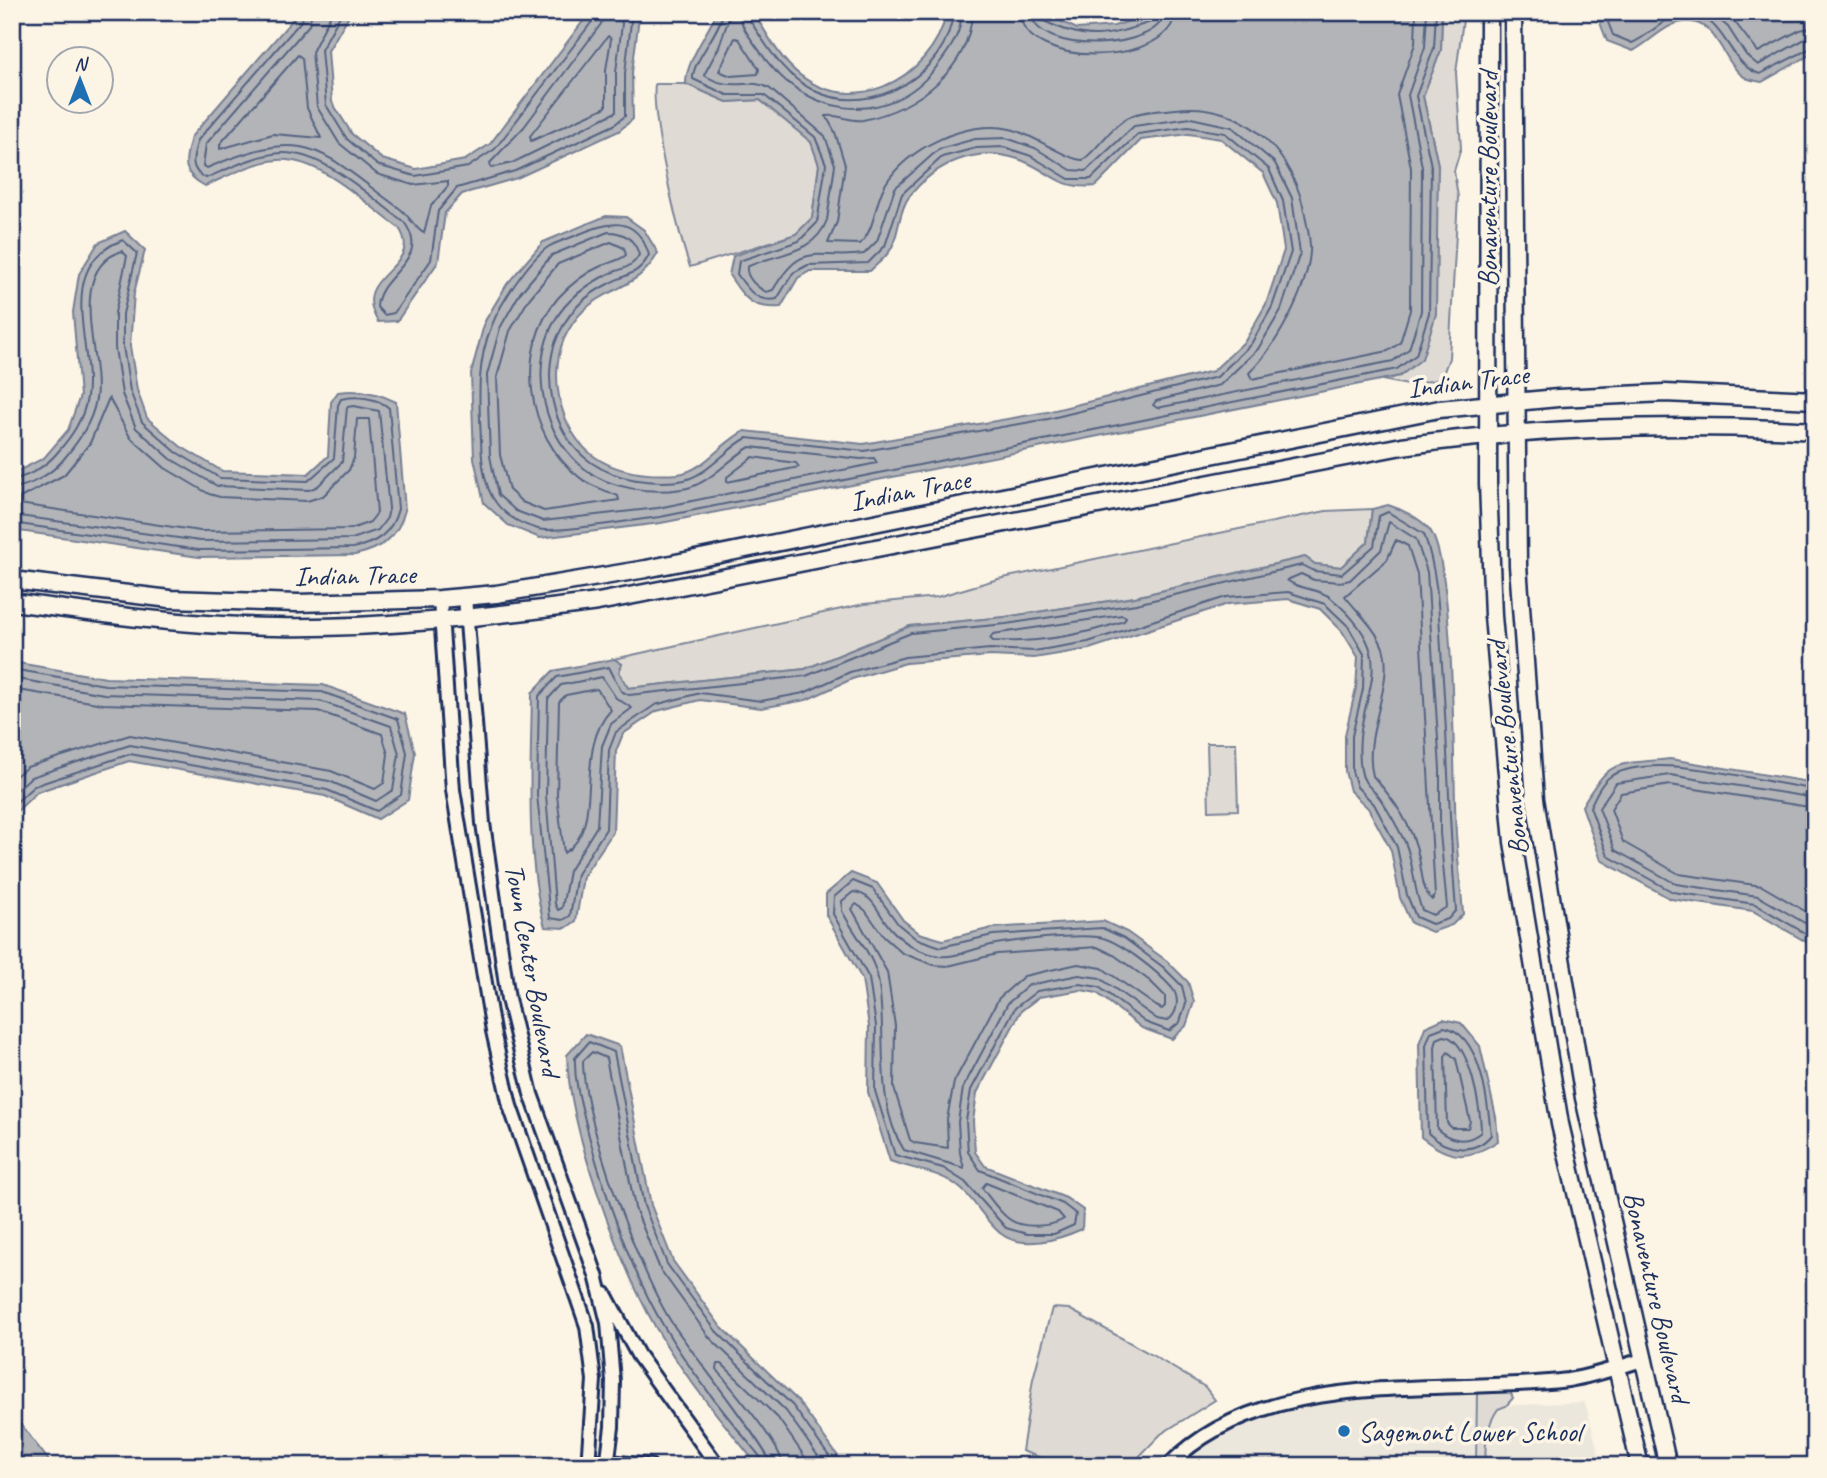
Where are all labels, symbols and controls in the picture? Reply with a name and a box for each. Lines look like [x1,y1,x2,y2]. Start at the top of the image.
north arrow [46,46,116,116]
text: N [74,52,89,76]
street label: Bonaventure Boulevard [1470,67,1505,287]
street label: Indian Trace [1406,356,1532,406]
street label: Indian Trace [847,461,975,519]
street label: Indian Trace [294,556,418,594]
street label: Bonaventure Boulevard [1478,635,1536,857]
street label: Town Center Boulevard [497,861,570,1083]
street label: Bonaventure Boulevard [1616,1188,1699,1410]
place label: Sagemont Lower School [1358,1414,1587,1449]
marker: Sagemont Lower School [1336,1423,1352,1439]

